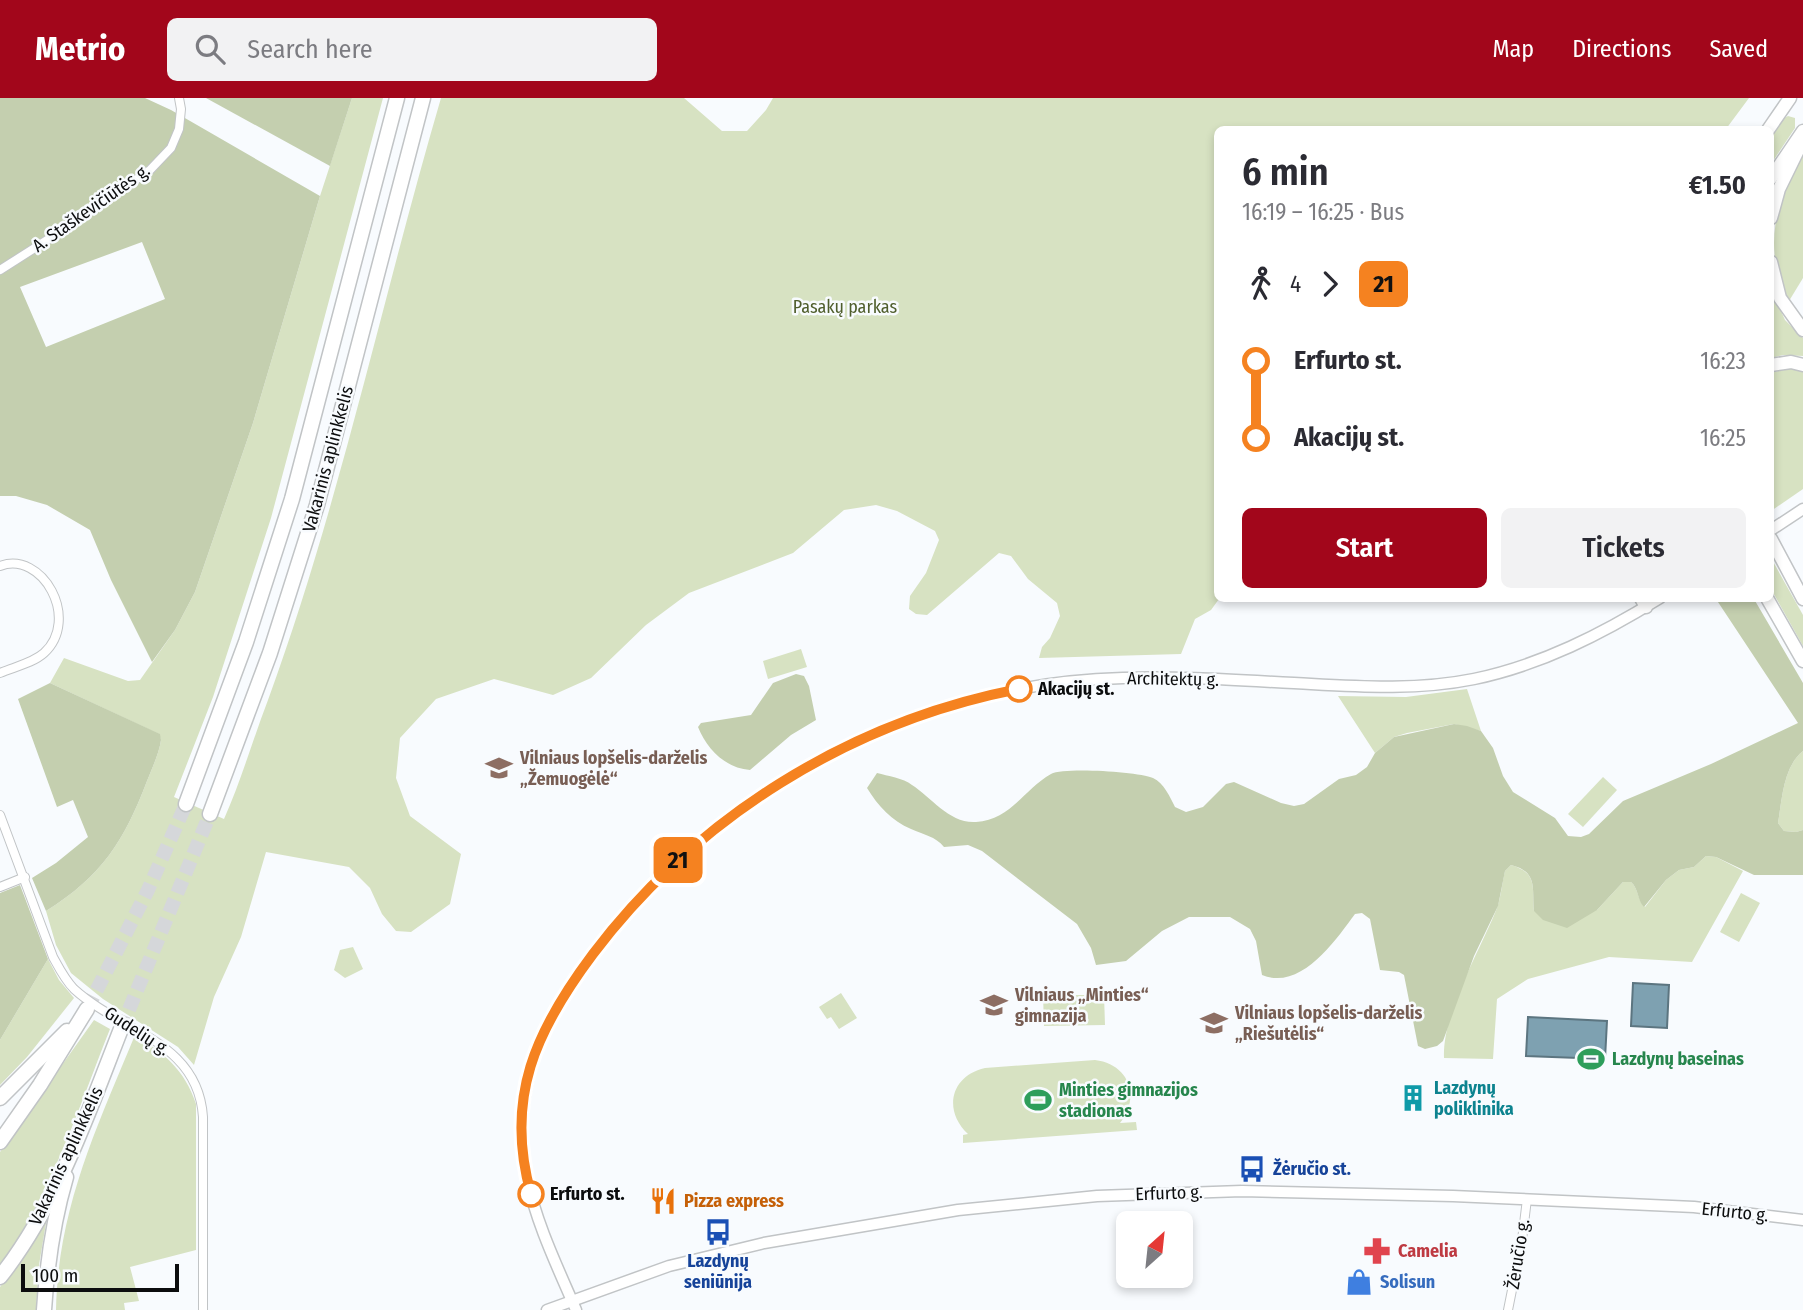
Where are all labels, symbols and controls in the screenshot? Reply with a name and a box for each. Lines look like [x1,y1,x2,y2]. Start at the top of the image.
search box [167,18,657,81]
text: Metrio [35,29,125,69]
icon: search [191,30,229,68]
text: Search here [247,34,373,65]
text: Map [1493,35,1534,63]
text: Directions [1572,35,1671,63]
text: Saved [1709,35,1768,63]
text: 6 min [1242,149,1329,195]
street label: A. Staškevičiūtės g. [28,159,154,257]
text: €1.50 [1689,170,1746,201]
text: 16:19 – 16:25 · Bus [1242,198,1404,226]
icon: walk [1242,265,1280,303]
icon: forward [1311,265,1349,303]
text: 4 [1290,270,1301,298]
text: 21 [1373,270,1394,298]
park label: Pasakų parkas [793,296,898,318]
text: Erfurto st. [1294,345,1402,376]
text: 16:23 [1700,347,1746,375]
street label: Vakarinis aplinkkelis [298,383,358,535]
text: Akacijų st. [1294,422,1404,453]
text: 16:25 [1700,424,1746,452]
button: Start [1242,508,1487,588]
button: Tickets [1501,508,1746,588]
street label: Architektų g. [1127,667,1219,691]
marker: Akacijų st. [1006,676,1032,702]
place label: Akacijų st. [1037,678,1114,700]
place label: Vilniaus lopšelis-darželis „Žemuogėlė“ [519,747,708,790]
school or university icon: Vilniaus lopšelis-darželis „Žemuogėlė“ [484,753,514,783]
line badge: 21 [646,837,710,883]
text: 21 [668,846,688,874]
place label: Vilniaus „Minties“ gimnazija [1014,984,1149,1027]
school or university icon: Vilniaus „Minties“ gimnazija [979,990,1009,1020]
street label: Gudelių g. [100,1002,174,1060]
place label: Vilniaus lopšelis-darželis „Riešutėlis“ [1234,1002,1423,1045]
school or university icon: Vilniaus lopšelis-darželis „Riešutėlis“ [1199,1008,1229,1038]
sports icon: Lazdynų baseinas [1576,1044,1606,1074]
place label: Lazdynų baseinas [1612,1048,1744,1070]
place label: Lazdynų poliklinika [1434,1077,1514,1120]
place label: Minties gimnazijos stadionas [1059,1079,1198,1122]
street label: Vakarinis aplinkkelis [24,1083,108,1229]
building icon: Lazdynų poliklinika [1398,1083,1428,1113]
sports icon: Minties gimnazijos stadionas [1023,1085,1053,1115]
bus stop icon: Žėručio st. [1237,1154,1267,1184]
place label: Žėručio st. [1273,1158,1351,1180]
marker: Erfurto st. [518,1181,544,1207]
street label: Erfurto g. [1135,1181,1203,1205]
place label: Erfurto st. [550,1183,625,1205]
restaurant icon: Pizza express [648,1186,678,1216]
place label: Pizza express [684,1190,784,1212]
street label: Erfurto g. [1700,1198,1770,1226]
north arrow [1116,1211,1194,1288]
map controls [1116,1211,1193,1288]
bus stop icon: Lazdynų seniūnija [703,1217,733,1247]
street label: Žėručio g. [1502,1217,1534,1291]
pharmacy icon: Camelia [1362,1236,1392,1266]
place label: Camelia [1398,1240,1458,1262]
place label: Lazdynų seniūnija [684,1250,752,1293]
scale bar [21,1261,178,1293]
text: 100 m [32,1264,78,1287]
shop icon: Solisun [1344,1267,1374,1297]
place label: Solisun [1380,1271,1435,1293]

